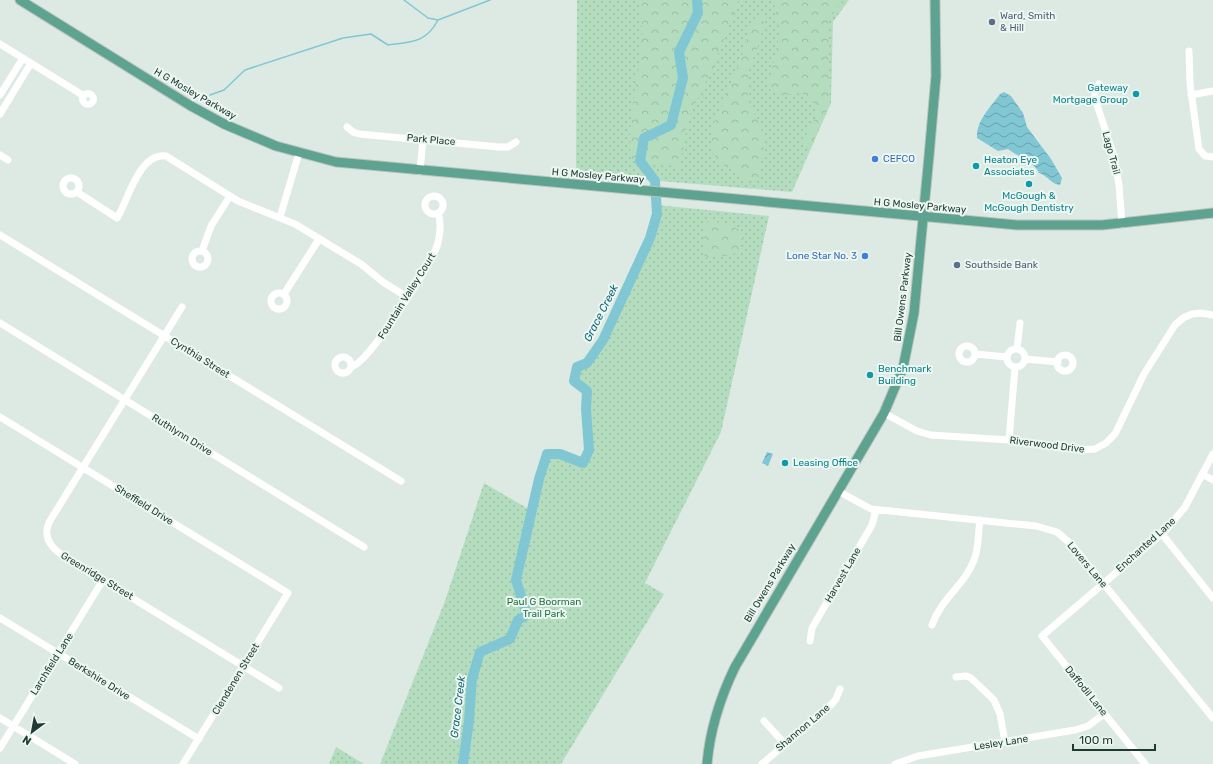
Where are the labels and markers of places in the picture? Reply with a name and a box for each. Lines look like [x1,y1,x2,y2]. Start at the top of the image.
place label: Ward, Smith & Hill [1000,10,1055,34]
marker: Ward, Smith & Hill [987,17,997,27]
place label: Gateway Mortgage Group [1053,82,1128,106]
marker: Gateway Mortgage Group [1131,89,1141,99]
place label: CEFCO [883,153,915,165]
marker: CEFCO [870,154,880,164]
place label: Heaton Eye Associates [984,154,1038,178]
marker: Heaton Eye Associates [971,161,981,171]
marker: McGough & McGough Dentistry [1024,179,1034,189]
place label: McGough & McGough Dentistry [984,190,1074,214]
place label: Lone Star No. 3 [786,250,857,262]
marker: Lone Star No. 3 [860,251,870,261]
place label: Southside Bank [965,259,1039,271]
marker: Southside Bank [952,260,962,270]
place label: Benchmark Building [878,363,932,387]
marker: Benchmark Building [865,370,875,380]
place label: Leasing Office [793,457,858,469]
marker: Leasing Office [780,458,790,468]

